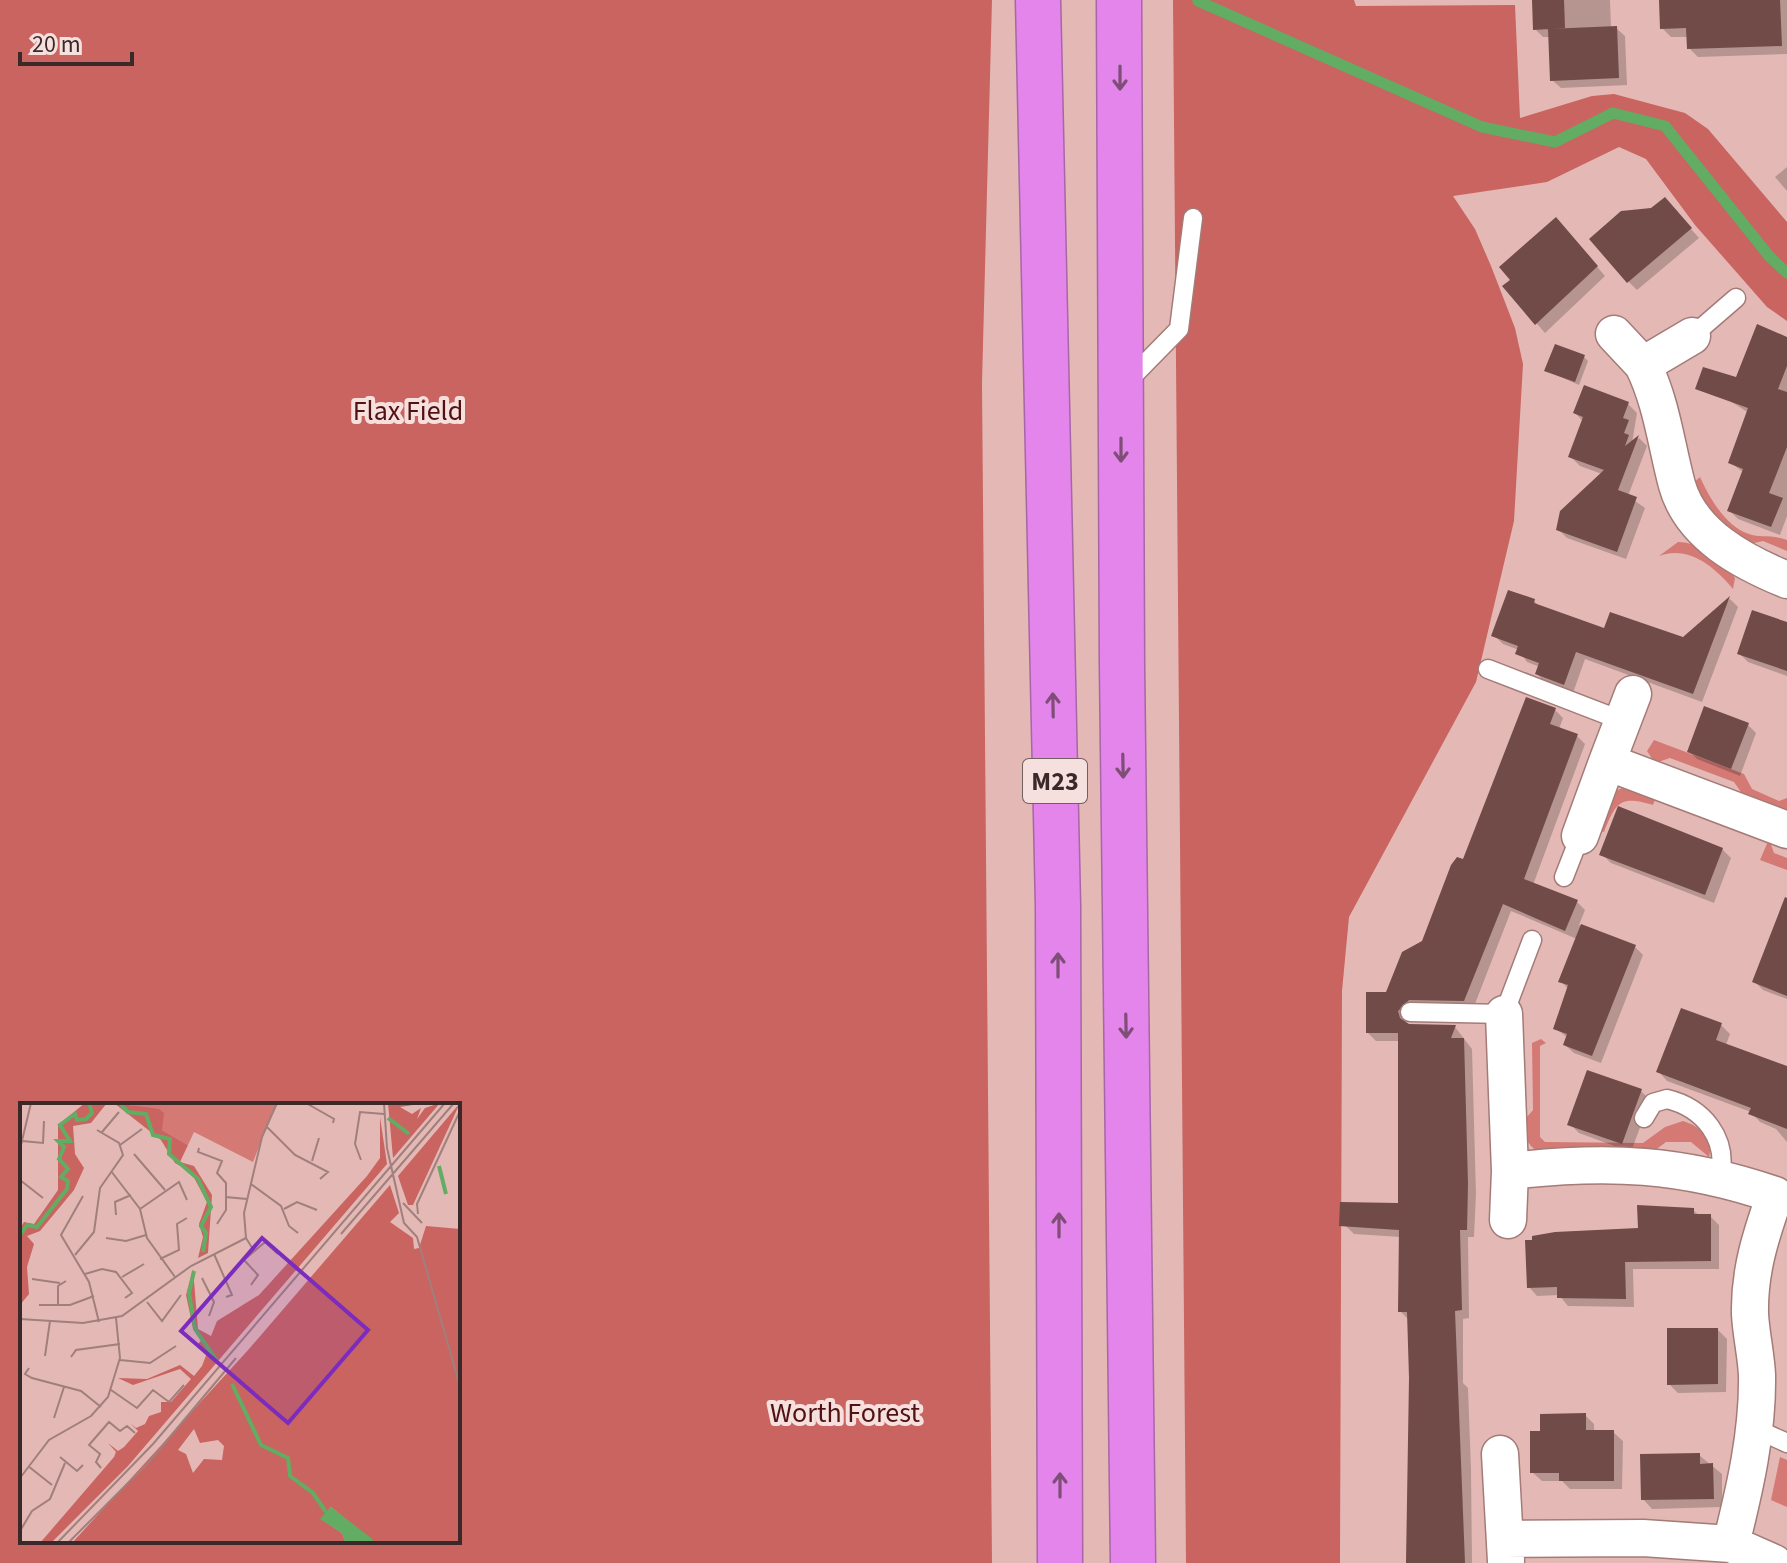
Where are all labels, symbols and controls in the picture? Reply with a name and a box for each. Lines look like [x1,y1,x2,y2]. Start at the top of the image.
scale bar [20,16,132,66]
text: 20 m [32,27,81,62]
one-way arrow [1112,64,1128,91]
park label: Flax Field [353,391,463,431]
one-way arrow [1113,436,1129,463]
one-way arrow [1046,692,1061,719]
one-way arrow [1115,752,1131,779]
road number: M23 [1023,759,1087,803]
one-way arrow [1050,952,1066,979]
one-way arrow [1119,1012,1134,1039]
inset map [20,1103,460,1543]
one-way arrow [1051,1212,1067,1239]
park label: Worth Forest [770,1393,920,1433]
one-way arrow [1052,1472,1068,1499]

